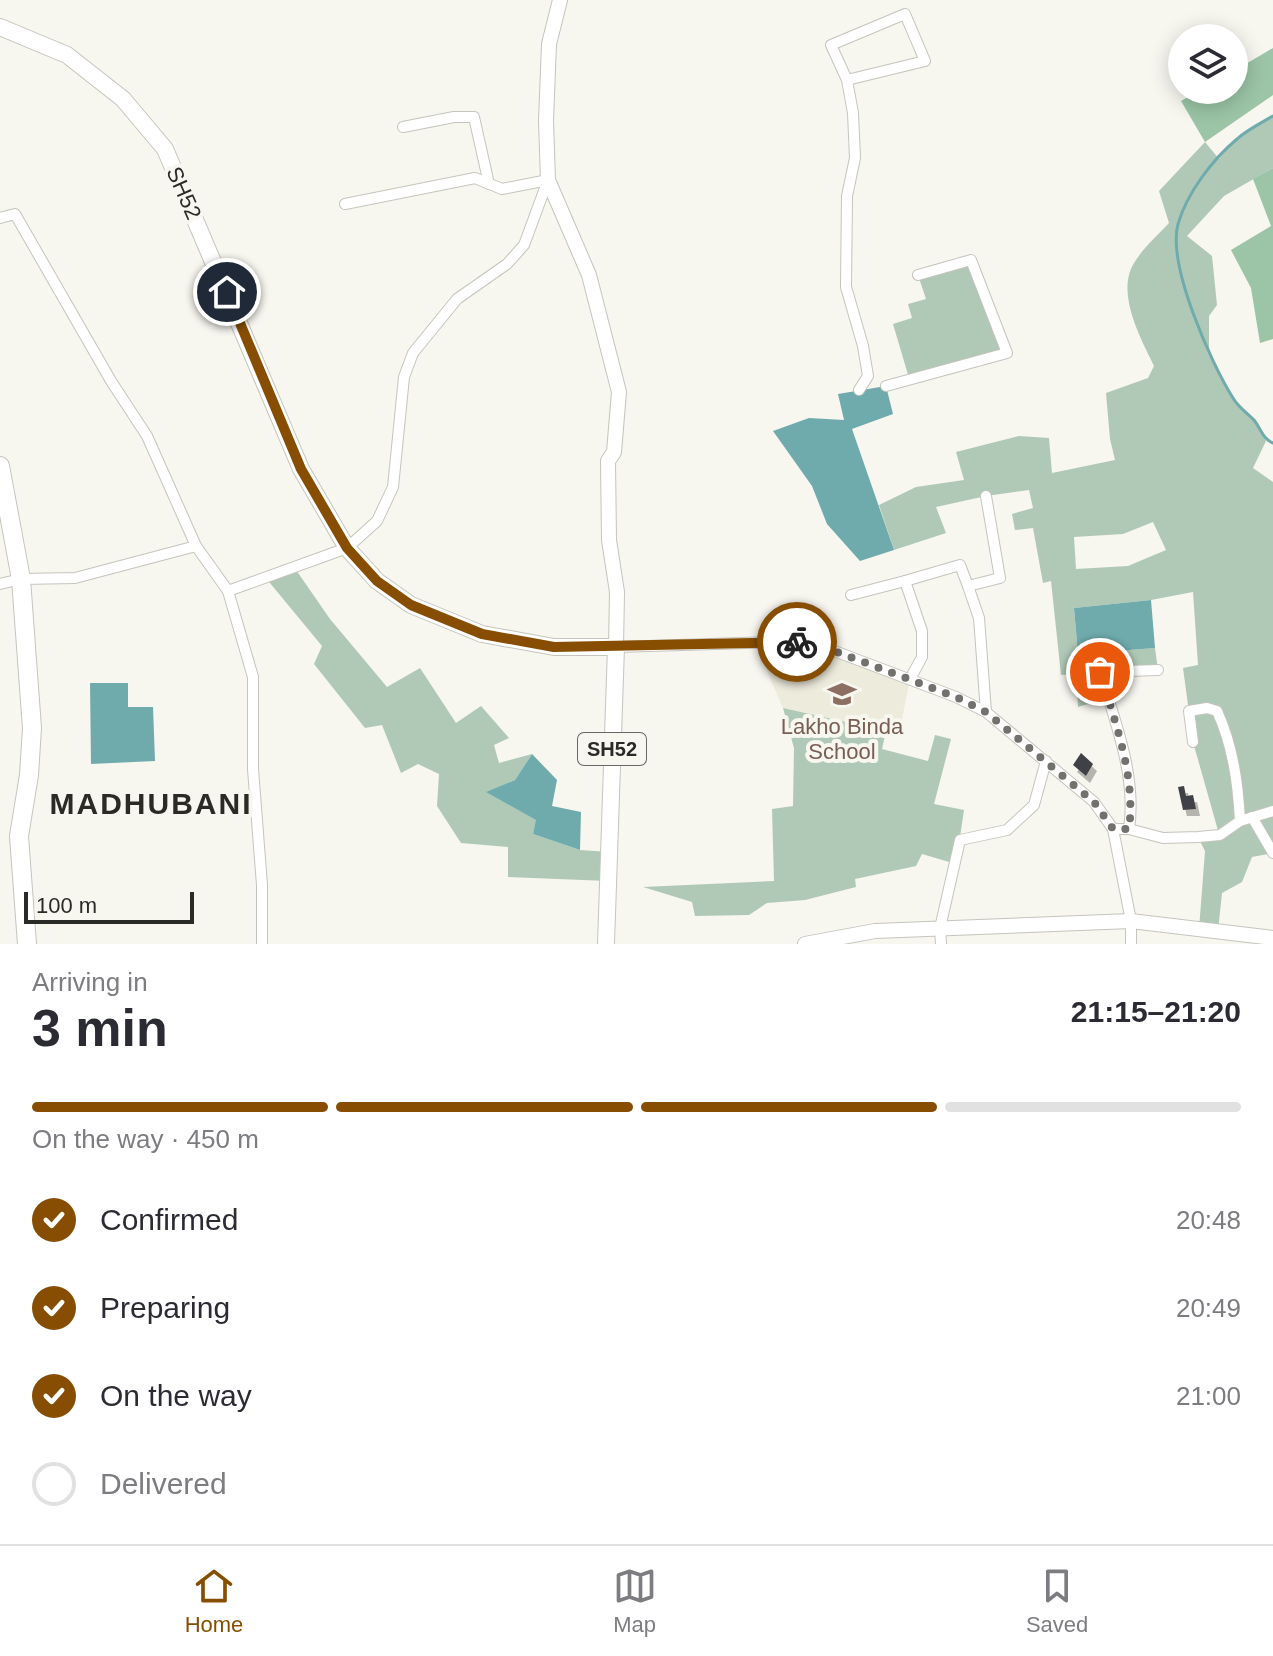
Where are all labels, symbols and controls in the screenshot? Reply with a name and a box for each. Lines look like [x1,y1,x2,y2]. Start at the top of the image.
map controls [1168,24,1248,104]
button: layers [1168,24,1248,104]
street label: SH52 [161,163,207,223]
pin [193,258,261,326]
icon: home [205,270,249,314]
courier [757,602,837,682]
icon: bike [775,620,819,664]
pin [1066,638,1134,706]
icon: bag [1078,650,1122,694]
school or university icon: Lakho Binda School [827,679,857,709]
place label: Lakho Binda School [781,714,904,764]
road number: SH52 [578,733,646,765]
district label: MADHUBANI [50,787,252,820]
scale bar [24,888,194,924]
text: 100 m [36,893,97,918]
text: Arriving in [32,967,148,997]
text: 21:15–21:20 [1071,995,1241,1028]
text: 3 min [32,999,168,1057]
text: On the way · 450 m [32,1124,259,1154]
icon: check [32,1198,76,1242]
text: Confirmed [100,1203,238,1236]
text: 20:48 [1176,1205,1241,1235]
icon: check [32,1286,76,1330]
text: Preparing [100,1291,230,1324]
text: 20:49 [1176,1293,1241,1323]
icon: check [32,1374,76,1418]
text: On the way [100,1379,252,1412]
text: 21:00 [1176,1381,1241,1411]
text: Delivered [100,1467,227,1500]
tab: Home [185,1564,243,1638]
tab: Map [613,1564,657,1638]
tab: Saved [1026,1564,1088,1638]

